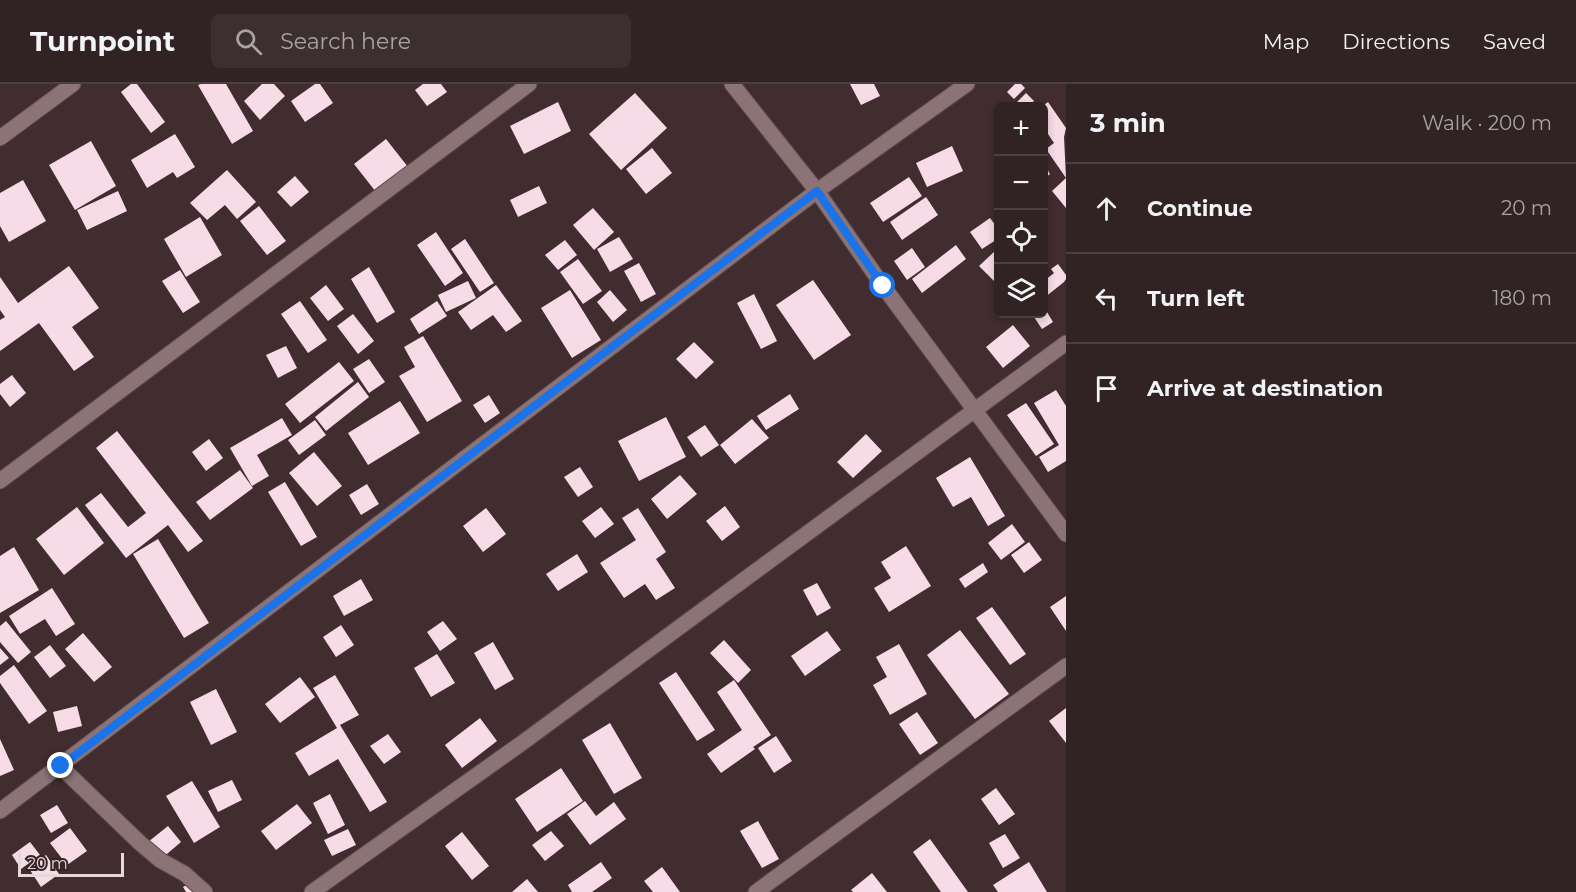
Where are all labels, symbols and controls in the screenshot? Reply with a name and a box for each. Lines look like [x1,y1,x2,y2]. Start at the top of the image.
search box [211,14,631,68]
text: Turnpoint [30,24,175,58]
icon: search [232,25,265,58]
text: Search here [280,28,411,55]
text: Map [1263,29,1309,54]
text: Directions [1342,29,1450,54]
text: Saved [1483,29,1546,54]
map controls [994,102,1048,318]
button: + [994,102,1048,156]
text: 3 min [1090,107,1166,139]
text: Walk · 200 m [1422,111,1552,135]
button: − [994,156,1048,210]
icon: ahead [1090,192,1123,225]
text: Continue [1147,195,1253,222]
text: 20 m [1501,196,1552,220]
button: locate [994,210,1048,264]
button: layers [994,264,1048,318]
route start [869,272,895,298]
icon: left [1090,282,1123,315]
text: Turn left [1147,285,1245,312]
text: 180 m [1492,286,1552,310]
icon: arrive [1090,372,1123,405]
text: Arrive at destination [1147,375,1383,402]
route end [47,752,73,778]
scale bar [18,850,124,878]
text: 20 m [27,854,68,873]

